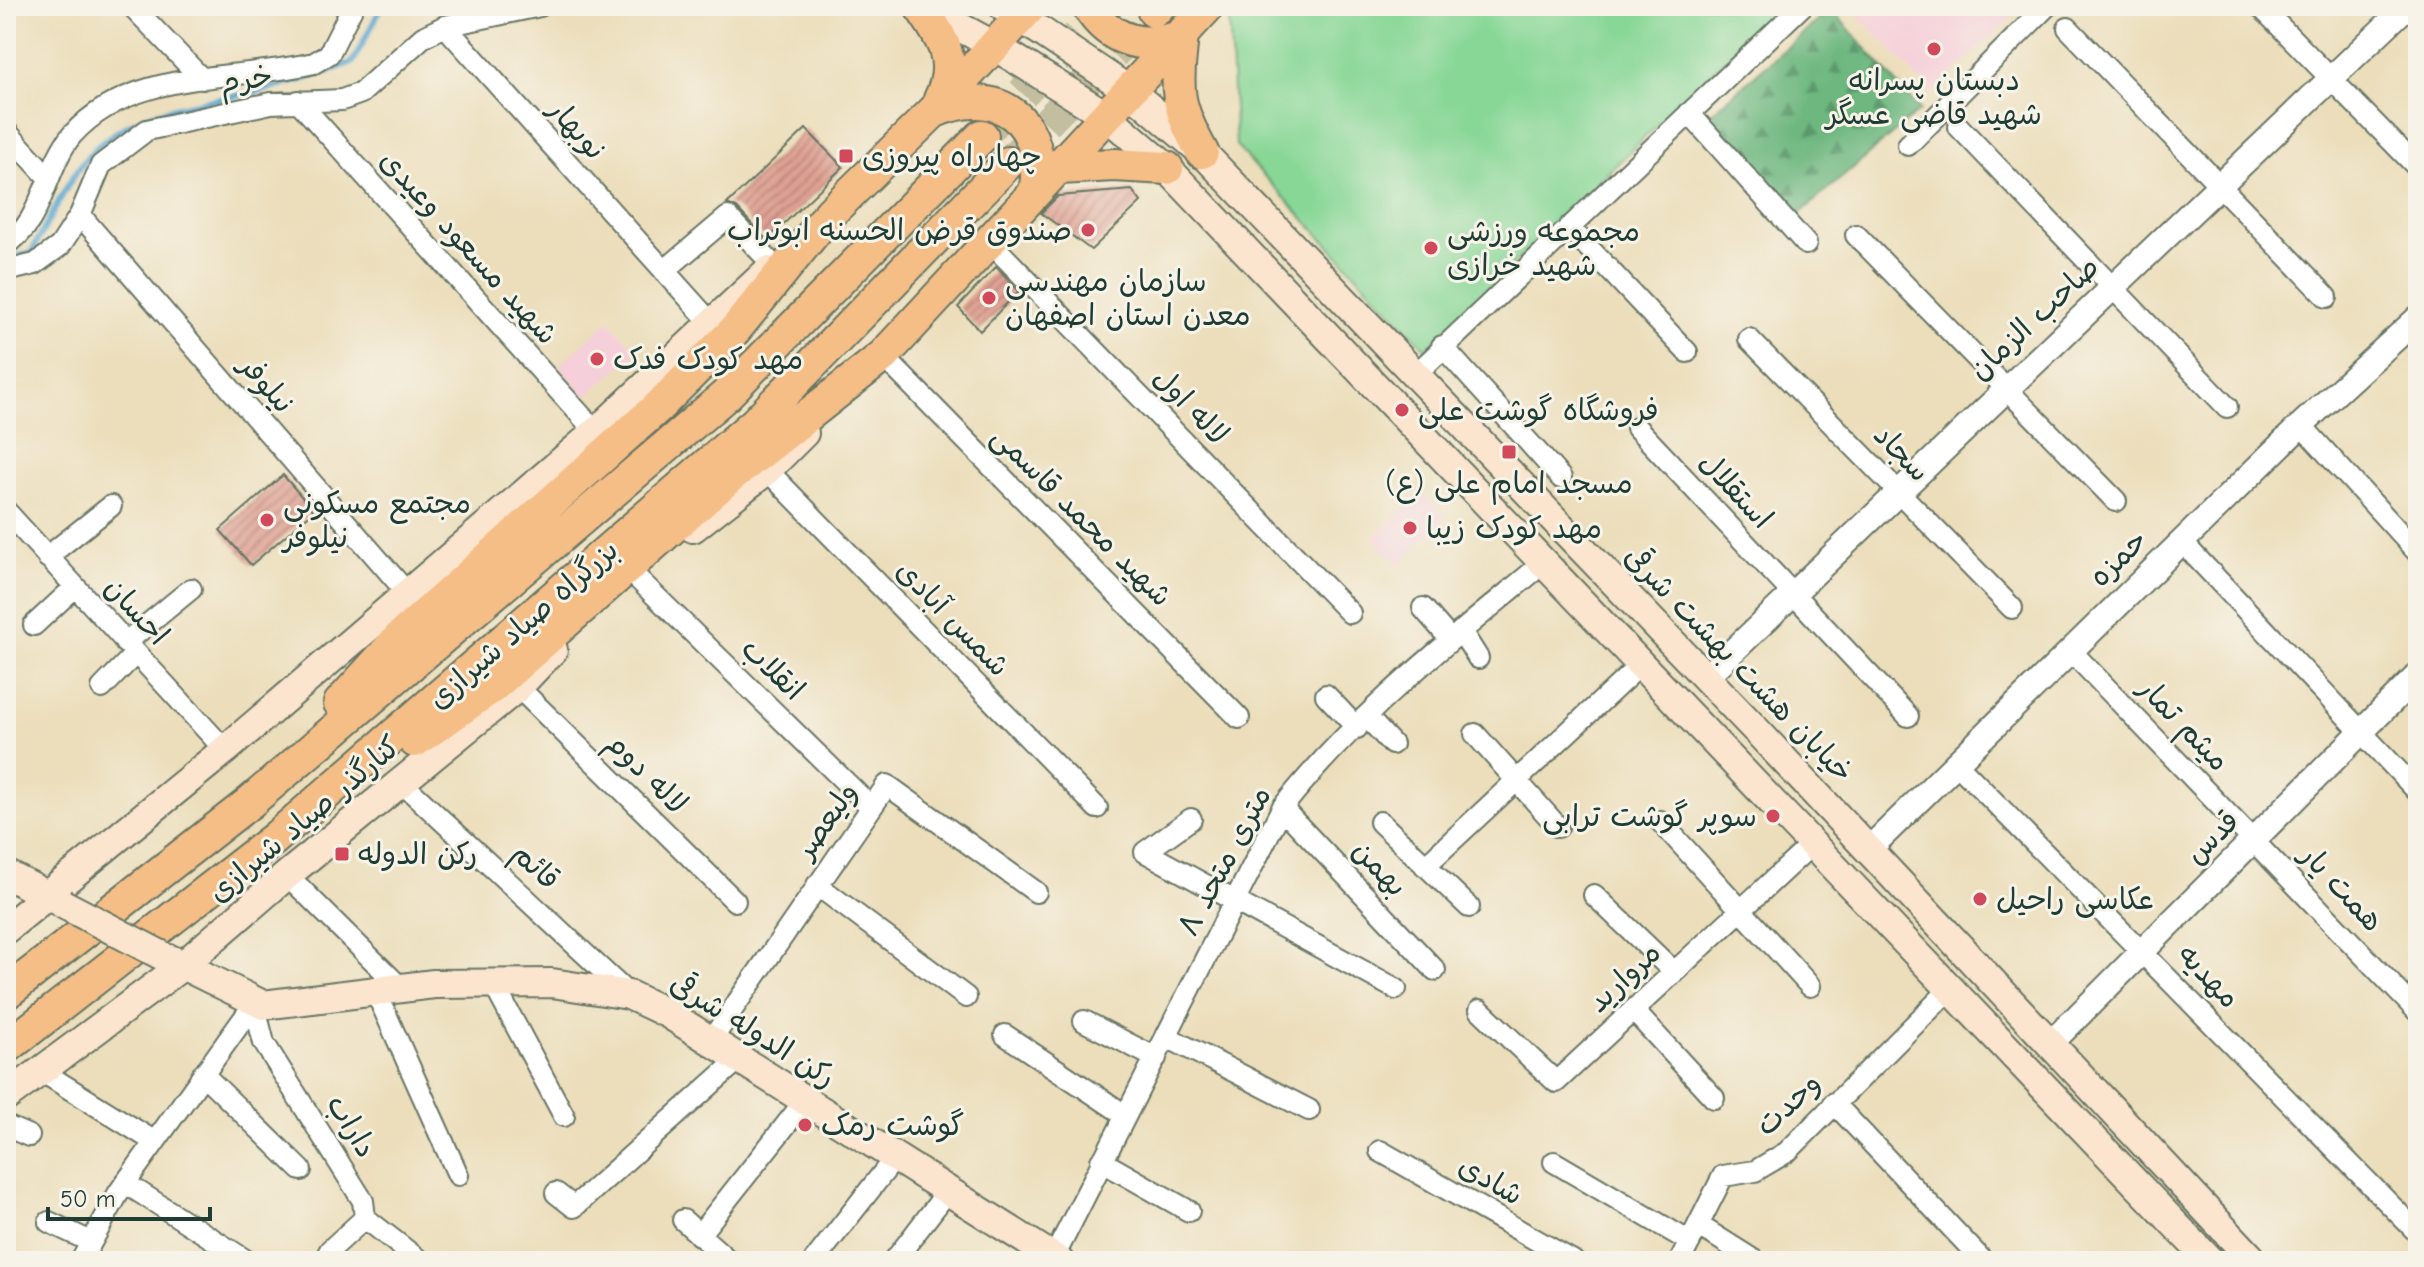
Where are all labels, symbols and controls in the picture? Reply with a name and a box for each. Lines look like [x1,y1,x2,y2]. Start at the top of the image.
marker: دبستان پسرانه شهید قاضی عسگر [1925,40,1943,58]
street label: خرم [217,58,276,106]
place label: دبستان پسرانه شهید قاضی عسگر [1823,63,2042,133]
street label: نوبهار [540,91,613,167]
place label: چهارراه پیروزی [862,139,1042,175]
street label: شهید مسعود وعیدی [371,143,565,353]
marker: چهارراه پیروزی [837,147,855,165]
place label: صندوق قرض الحسنه ابوتراب [727,213,1072,248]
place label: مجموعه ورزشی شهید خرازی [1447,214,1640,283]
marker: صندوق قرض الحسنه ابوتراب [1079,221,1097,239]
marker: مجموعه ورزشی شهید خرازی [1422,239,1440,257]
street label: صاحب الزمان [1962,249,2107,387]
place label: سازمان مهندسی معدن استان اصفهان [1005,264,1251,333]
marker: سازمان مهندسی معدن استان اصفهان [980,289,998,307]
place label: مهد کودک فدک [613,342,803,377]
street label: نیلوفر [229,346,301,422]
marker: مهد کودک فدک [588,350,606,368]
street label: لاله اول [1146,361,1236,452]
place label: فروشگاه گوشت علی [1418,393,1659,429]
marker: فروشگاه گوشت علی [1393,401,1411,419]
street label: سجاد [1866,418,1937,489]
street label: شهید محمد قاسمی [984,419,1179,614]
marker: مسجد امام علی (ع) [1500,443,1518,461]
street label: استقلال [1692,445,1780,536]
place label: مسجد امام علی (ع) [1385,466,1633,505]
place label: مجتمع مسکونی نیلوفر [280,486,471,557]
marker: مجتمع مسکونی نیلوفر [258,511,276,529]
place label: مهد کودک زیبا [1426,511,1602,546]
marker: مهد کودک زیبا [1401,519,1419,537]
street label: حمزه [2082,522,2155,594]
street label: بزرگراه صیاد شیرازی [421,532,626,716]
street label: خیابان هشت بهشت شرقی [1617,538,1861,790]
street label: شمس آبادی [889,553,1017,684]
street label: احسان [97,570,176,652]
street label: انقلاب [734,631,811,708]
street label: میثم تمار [2127,670,2237,781]
street label: لاله دوم [595,725,695,825]
street label: کنارگذر صیاد شیرازی [201,729,408,910]
street label: ولیعصر [786,776,865,867]
street label: ۸ متری متحد [1170,781,1278,942]
place label: سوپر گوشت ترابی [1542,799,1757,835]
street label: قدس [2178,803,2246,871]
marker: سوپر گوشت ترابی [1764,807,1782,825]
street label: بهمن [1345,833,1414,904]
street label: قائم [502,836,567,900]
street label: همت یار [2291,836,2390,939]
place label: رکن الدوله [358,837,477,872]
marker: رکن الدوله [333,845,351,863]
place label: عکاسی راحیل [1996,882,2154,918]
marker: عکاسی راحیل [1971,890,1989,908]
street label: مروارید [1581,935,1668,1020]
street label: مهدیه [2170,937,2247,1015]
street label: رکن الدوله شرقی [664,965,842,1095]
street label: وحدت [1749,1066,1828,1143]
street label: داراب [319,1089,384,1164]
place label: گوشت رمک [821,1108,964,1143]
marker: گوشت رمک [796,1116,814,1134]
street label: شادی [1452,1148,1529,1213]
scale bar [48,1171,210,1221]
text: 50 m [60,1185,116,1213]

